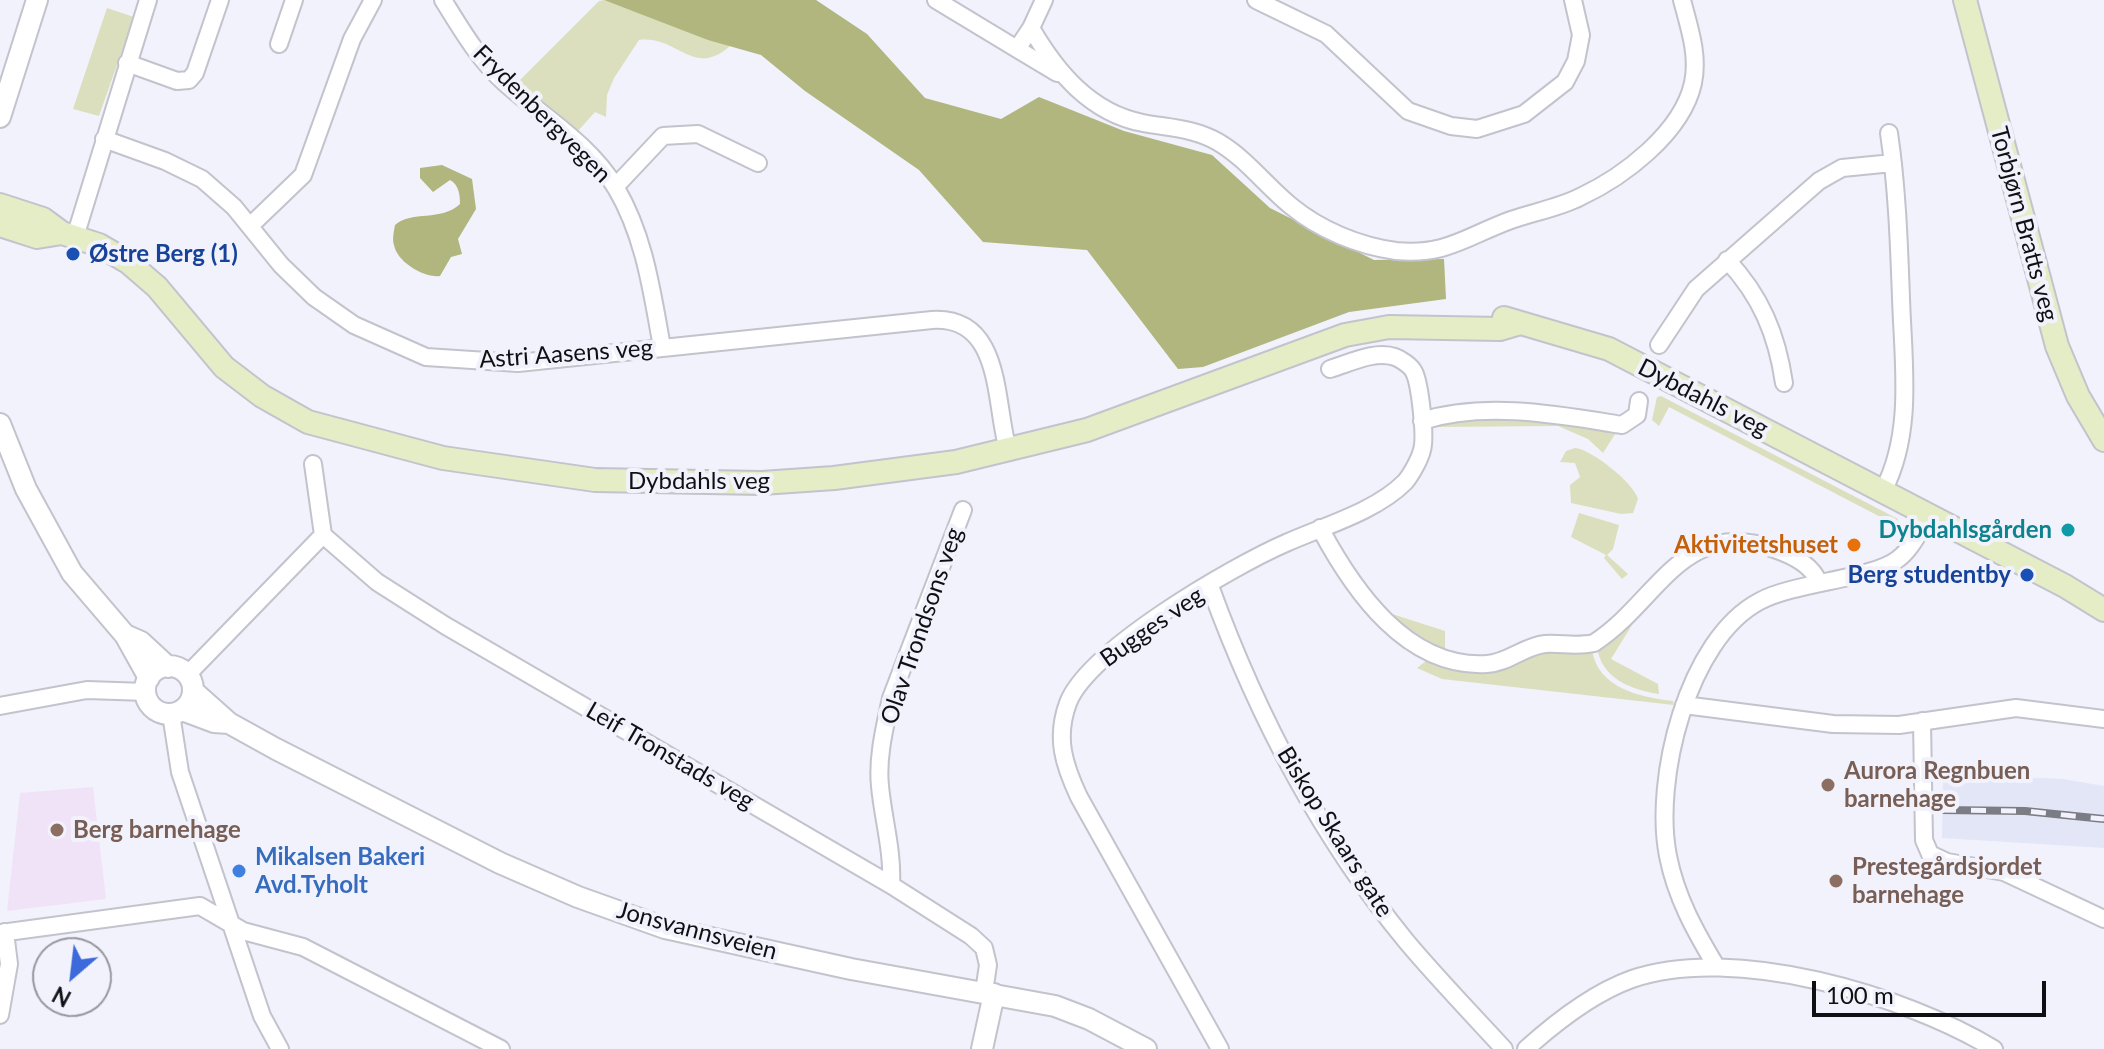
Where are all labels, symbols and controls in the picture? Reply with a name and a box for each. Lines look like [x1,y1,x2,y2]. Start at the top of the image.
street label: Frydenbergvegen [467,39,617,189]
street label: Torbjørn Bratts veg [1984,124,2064,324]
place label: Østre Berg (1) [89,240,238,268]
marker: Østre Berg (1) [64,245,82,263]
street label: Astri Aasens veg [478,334,654,374]
street label: Dybdahls veg [1633,353,1773,443]
street label: Dybdahls veg [628,467,770,495]
place label: Dybdahlsgården [1878,516,2052,544]
marker: Dybdahlsgården [2059,521,2077,539]
street label: Olav Trondsons veg [875,524,969,728]
place label: Aktivitetshuset [1674,531,1838,559]
marker: Aktivitetshuset [1845,536,1863,554]
place label: Berg studentby [1848,561,2011,589]
marker: Berg studentby [2018,566,2036,584]
street label: Bugges veg [1095,581,1209,673]
street label: Leif Tronstads veg [581,696,759,816]
street label: Biskop Skaars gate [1271,741,1399,923]
place label: Aurora Regnbuen barnehage [1844,757,2030,813]
marker: Aurora Regnbuen barnehage [1819,776,1837,794]
place label: Berg barnehage [73,816,241,844]
marker: Berg barnehage [48,821,66,839]
place label: Mikalsen Bakeri Avd.Tyholt [255,843,425,899]
place label: Prestegårdsjordet barnehage [1852,853,2042,909]
marker: Mikalsen Bakeri Avd.Tyholt [230,862,248,880]
marker: Prestegårdsjordet barnehage [1827,872,1845,890]
street label: Jonsvannsveien [614,896,780,966]
north arrow [32,937,112,1017]
scale bar [1816,965,2050,1015]
text: 100 m [1826,980,1894,1009]
text: N [48,981,75,1013]

